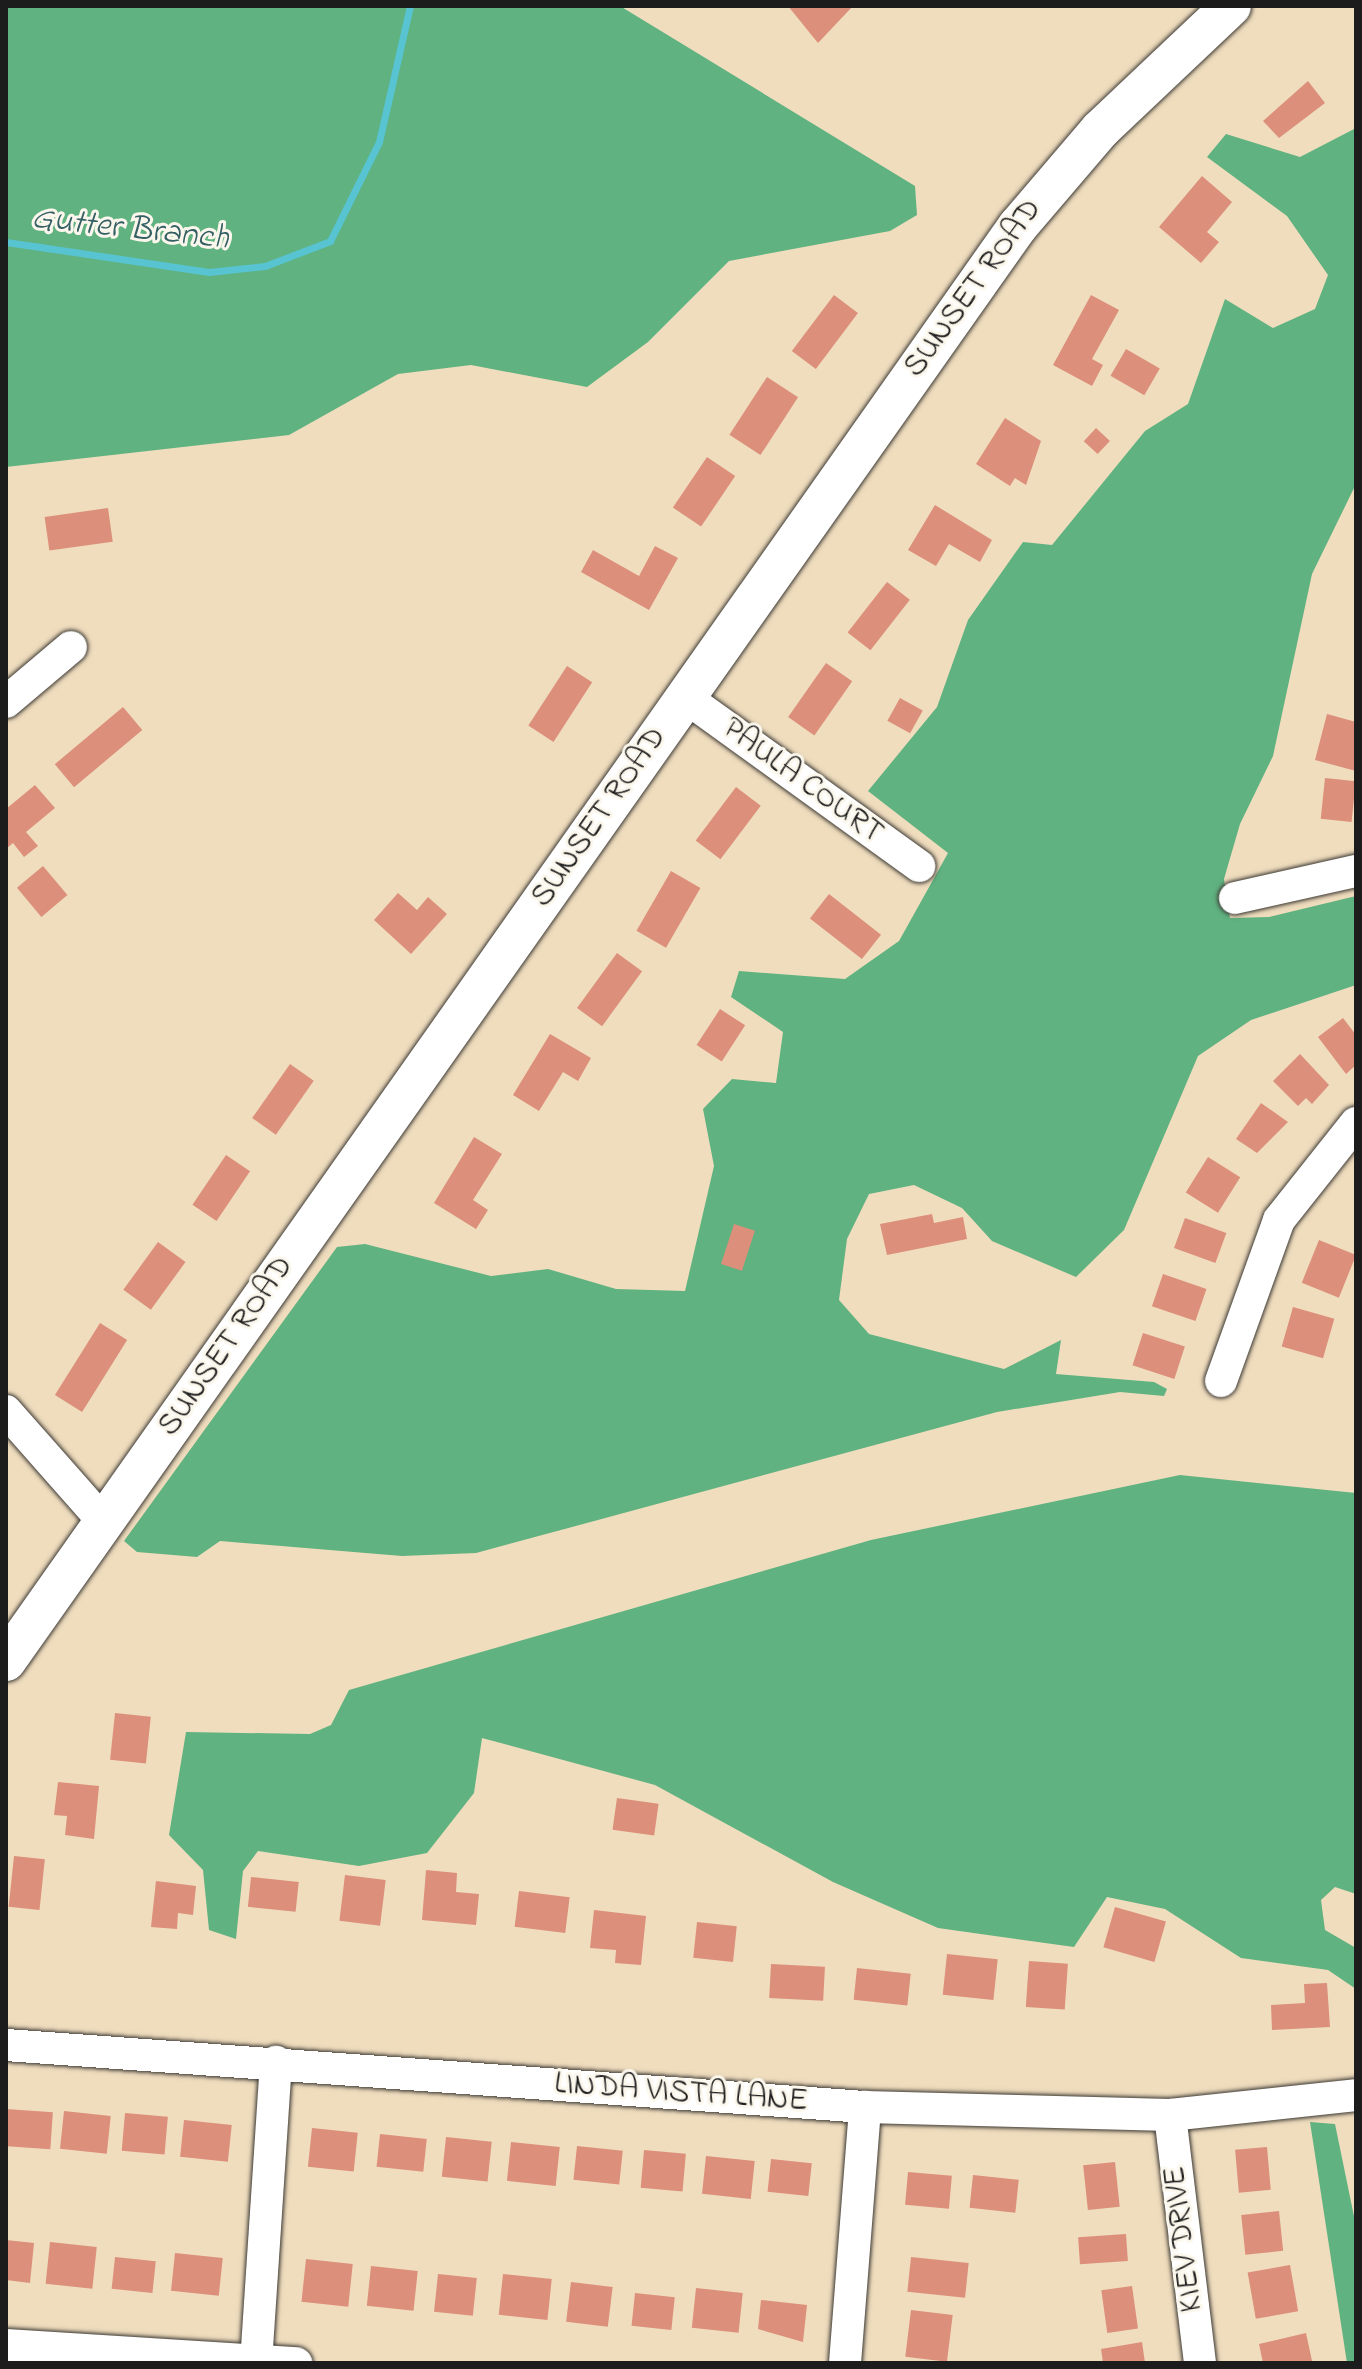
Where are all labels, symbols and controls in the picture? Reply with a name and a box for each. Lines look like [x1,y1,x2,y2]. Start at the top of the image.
street label: SUNSET ROAD [896,192,1052,386]
water label: Gutter Branch [30,199,230,261]
street label: PAULA COURT [714,711,890,853]
street label: SUNSET ROAD [524,721,676,915]
street label: SUNSET ROAD [151,1250,303,1444]
street label: LINDA VISTA LANE [553,2066,809,2122]
street label: KIEV DRIVE [1157,2164,1213,2314]

